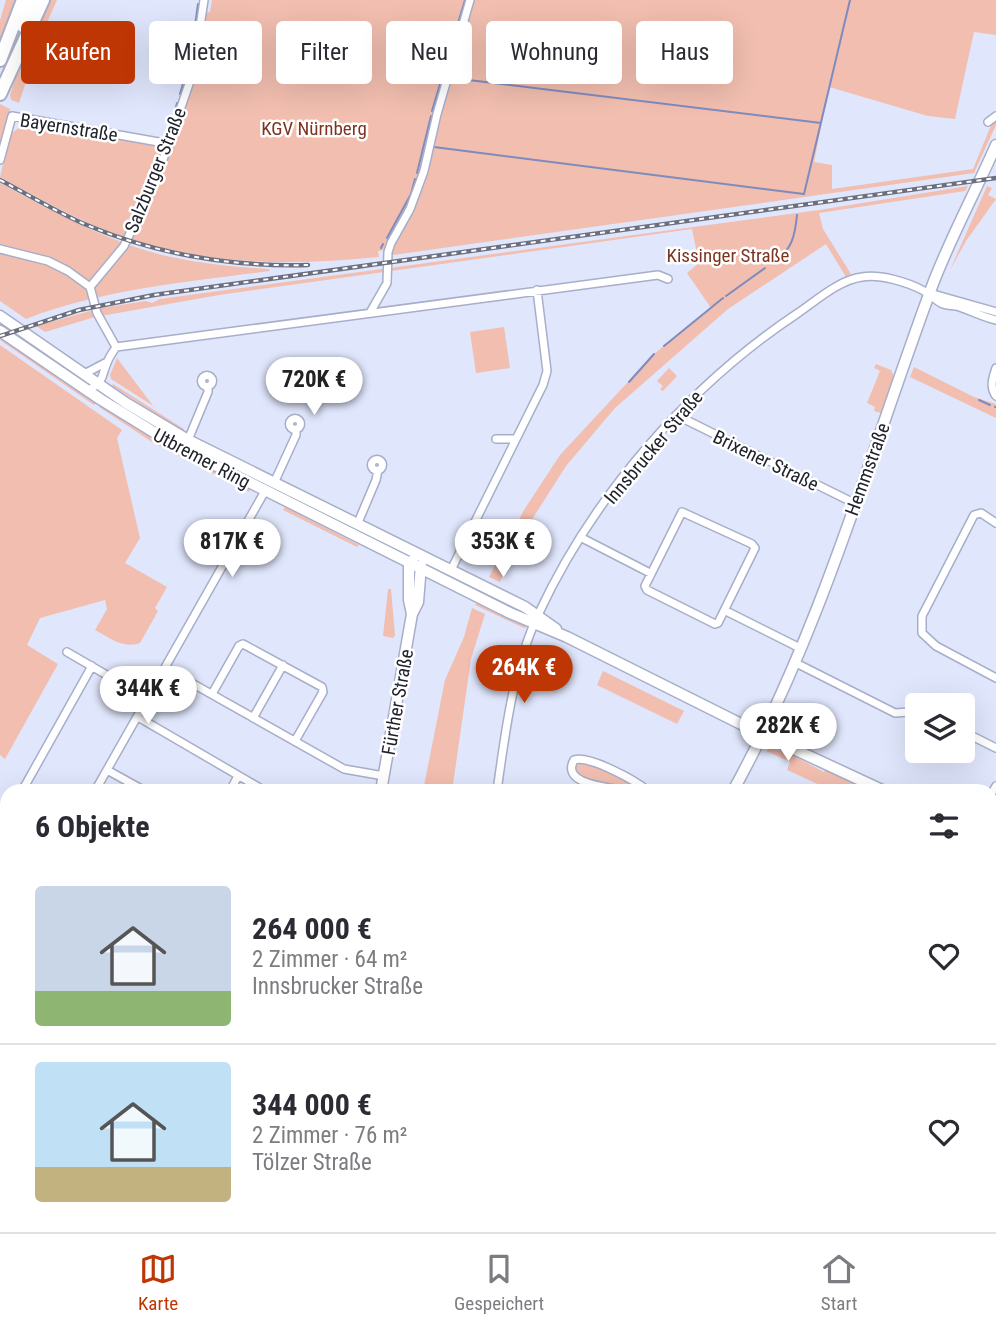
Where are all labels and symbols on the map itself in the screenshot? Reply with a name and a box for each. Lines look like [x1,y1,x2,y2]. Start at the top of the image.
street label: Salzburger Straße [120,104,191,236]
street label: Bayernstraße [18,108,120,147]
park label: KGV Nürnberg [261,117,367,140]
park label: Kissinger Straße [667,244,790,267]
pin: 720K € [257,358,371,417]
street label: Innsbrucker Straße [599,386,708,509]
street label: Hemmstraße [840,420,895,519]
street label: Utbremer Ring [149,423,254,494]
street label: Brixener Straße [709,425,822,496]
pin: 817K € [175,520,289,579]
pin: 353K € [446,520,560,579]
pin: 264K € [467,646,581,705]
street label: Fürther Straße [377,647,418,757]
pin: 344K € [91,666,205,726]
pin: 282K € [731,704,845,763]

